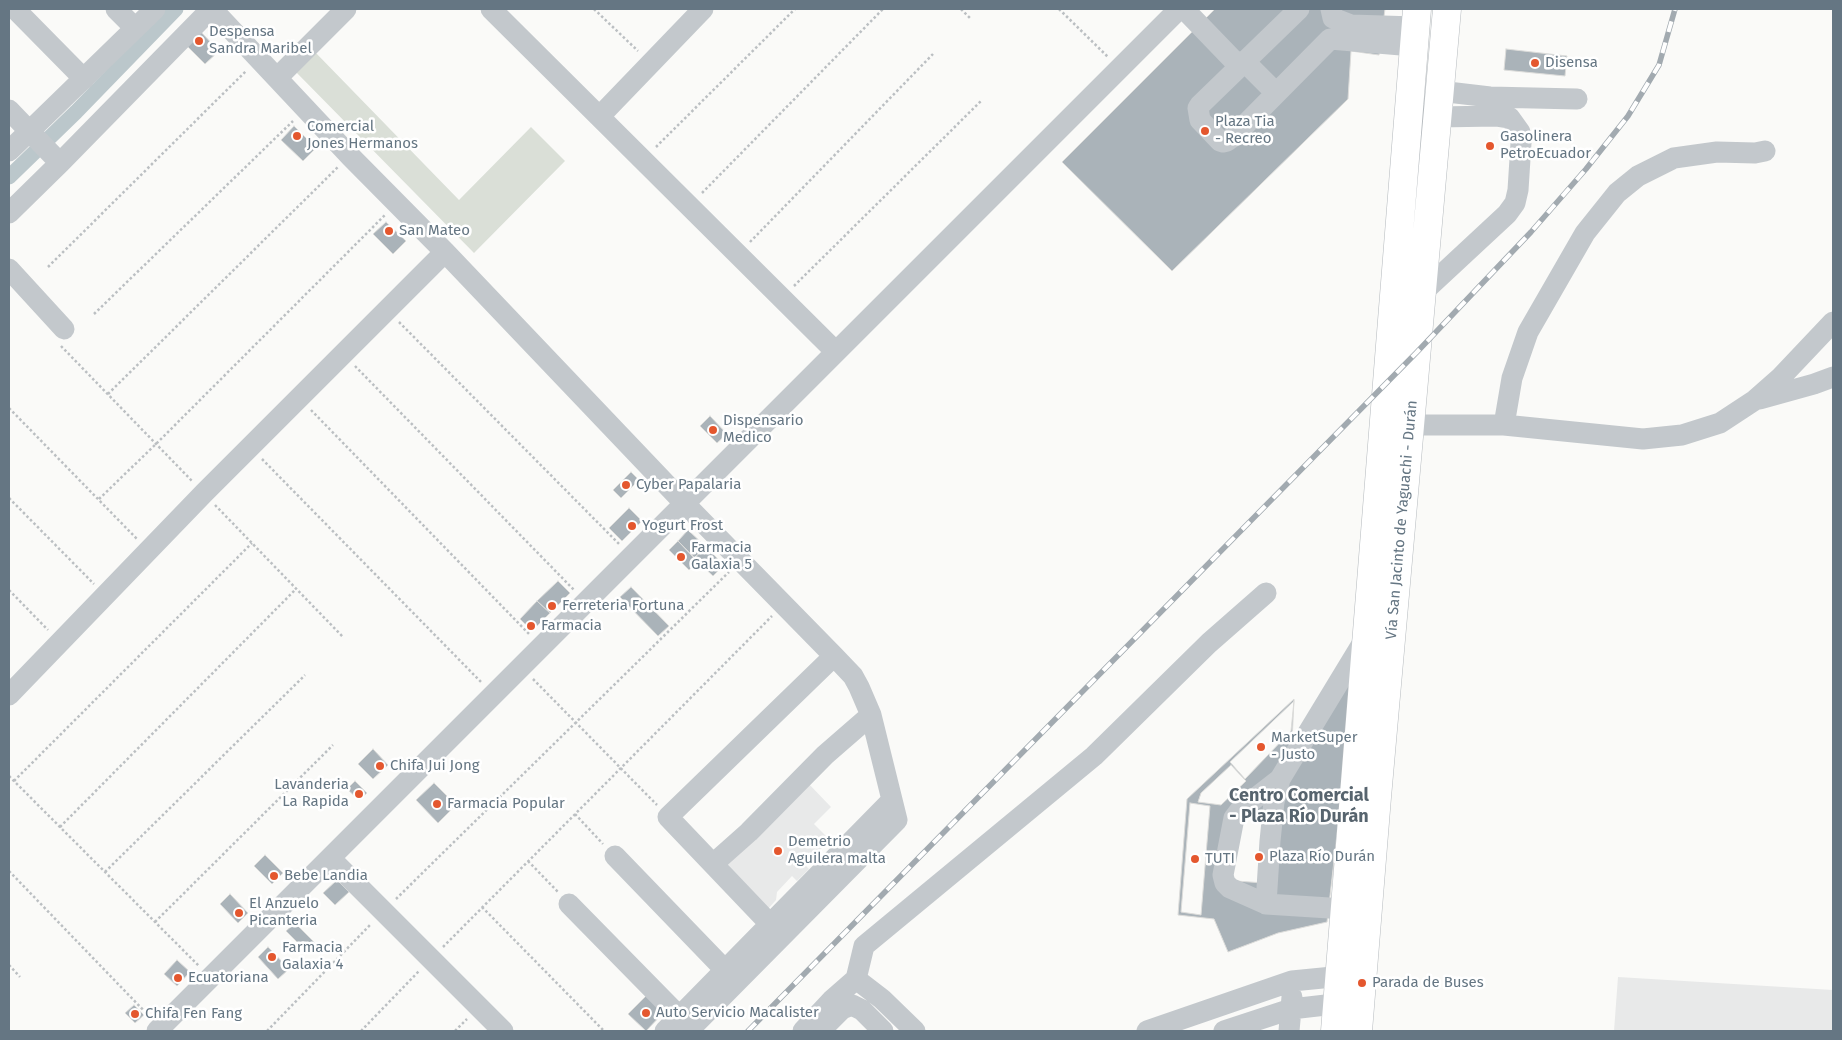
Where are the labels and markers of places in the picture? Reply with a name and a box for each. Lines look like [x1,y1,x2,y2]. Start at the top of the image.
place label: Despensa Sandra Maribel [209,23,312,58]
marker: Despensa Sandra Maribel [193,35,205,47]
place label: Disensa [1545,54,1598,72]
marker: Disensa [1529,57,1541,69]
place label: Plaza Tia - Recreo [1215,113,1275,148]
place label: Comercial Jones Hermanos [307,118,418,153]
marker: Plaza Tia - Recreo [1199,125,1211,137]
place label: Gasolinera PetroEcuador [1500,128,1591,163]
marker: Comercial Jones Hermanos [291,130,303,142]
marker: Gasolinera PetroEcuador [1484,140,1496,152]
place label: San Mateo [399,222,470,240]
marker: San Mateo [383,225,395,237]
place label: Dispensario Medico [723,412,804,447]
marker: Dispensario Medico [707,424,719,436]
place label: Cyber Papalaria [636,476,741,494]
marker: Cyber Papalaria [620,479,632,491]
place label: Yogurt Frost [642,517,723,535]
marker: Yogurt Frost [626,520,638,532]
place label: Farmacia Galaxia 5 [691,539,752,574]
marker: Farmacia Galaxia 5 [675,551,687,563]
place label: Ferreteria Fortuna [562,597,684,615]
marker: Ferreteria Fortuna [546,600,558,612]
place label: Farmacia [541,617,602,635]
marker: Farmacia [525,620,537,632]
place label: MarketSuper - Justo [1271,729,1358,764]
marker: MarketSuper - Justo [1255,741,1267,753]
place label: Chifa Jui Jong [390,757,480,775]
marker: Chifa Jui Jong [374,760,386,772]
place label: Lavanderia La Rapida [274,776,349,811]
marker: Lavanderia La Rapida [353,788,365,800]
place label: Farmacia Popular [447,795,565,813]
marker: Farmacia Popular [431,798,443,810]
place label: Demetrio Aguilera malta [788,833,886,868]
marker: Demetrio Aguilera malta [772,845,784,857]
place label: Plaza Río Durán [1269,848,1375,866]
place label: TUTI [1205,850,1235,868]
marker: Plaza Río Durán [1253,851,1265,863]
marker: TUTI [1189,853,1201,865]
place label: Bebe Landia [284,867,368,885]
marker: Bebe Landia [268,870,280,882]
place label: El Anzuelo Picanteria [249,895,319,930]
marker: El Anzuelo Picanteria [233,907,245,919]
place label: Farmacia Galaxia 4 [282,939,344,974]
marker: Farmacia Galaxia 4 [266,951,278,963]
place label: Ecuatoriana [188,969,269,987]
marker: Ecuatoriana [172,972,184,984]
place label: Parada de Buses [1372,974,1484,992]
marker: Parada de Buses [1356,977,1368,989]
place label: Auto Servicio Macalister [656,1004,819,1022]
place label: Chifa Fen Fang [145,1005,242,1023]
marker: Auto Servicio Macalister [640,1007,652,1019]
marker: Chifa Fen Fang [129,1008,141,1020]

